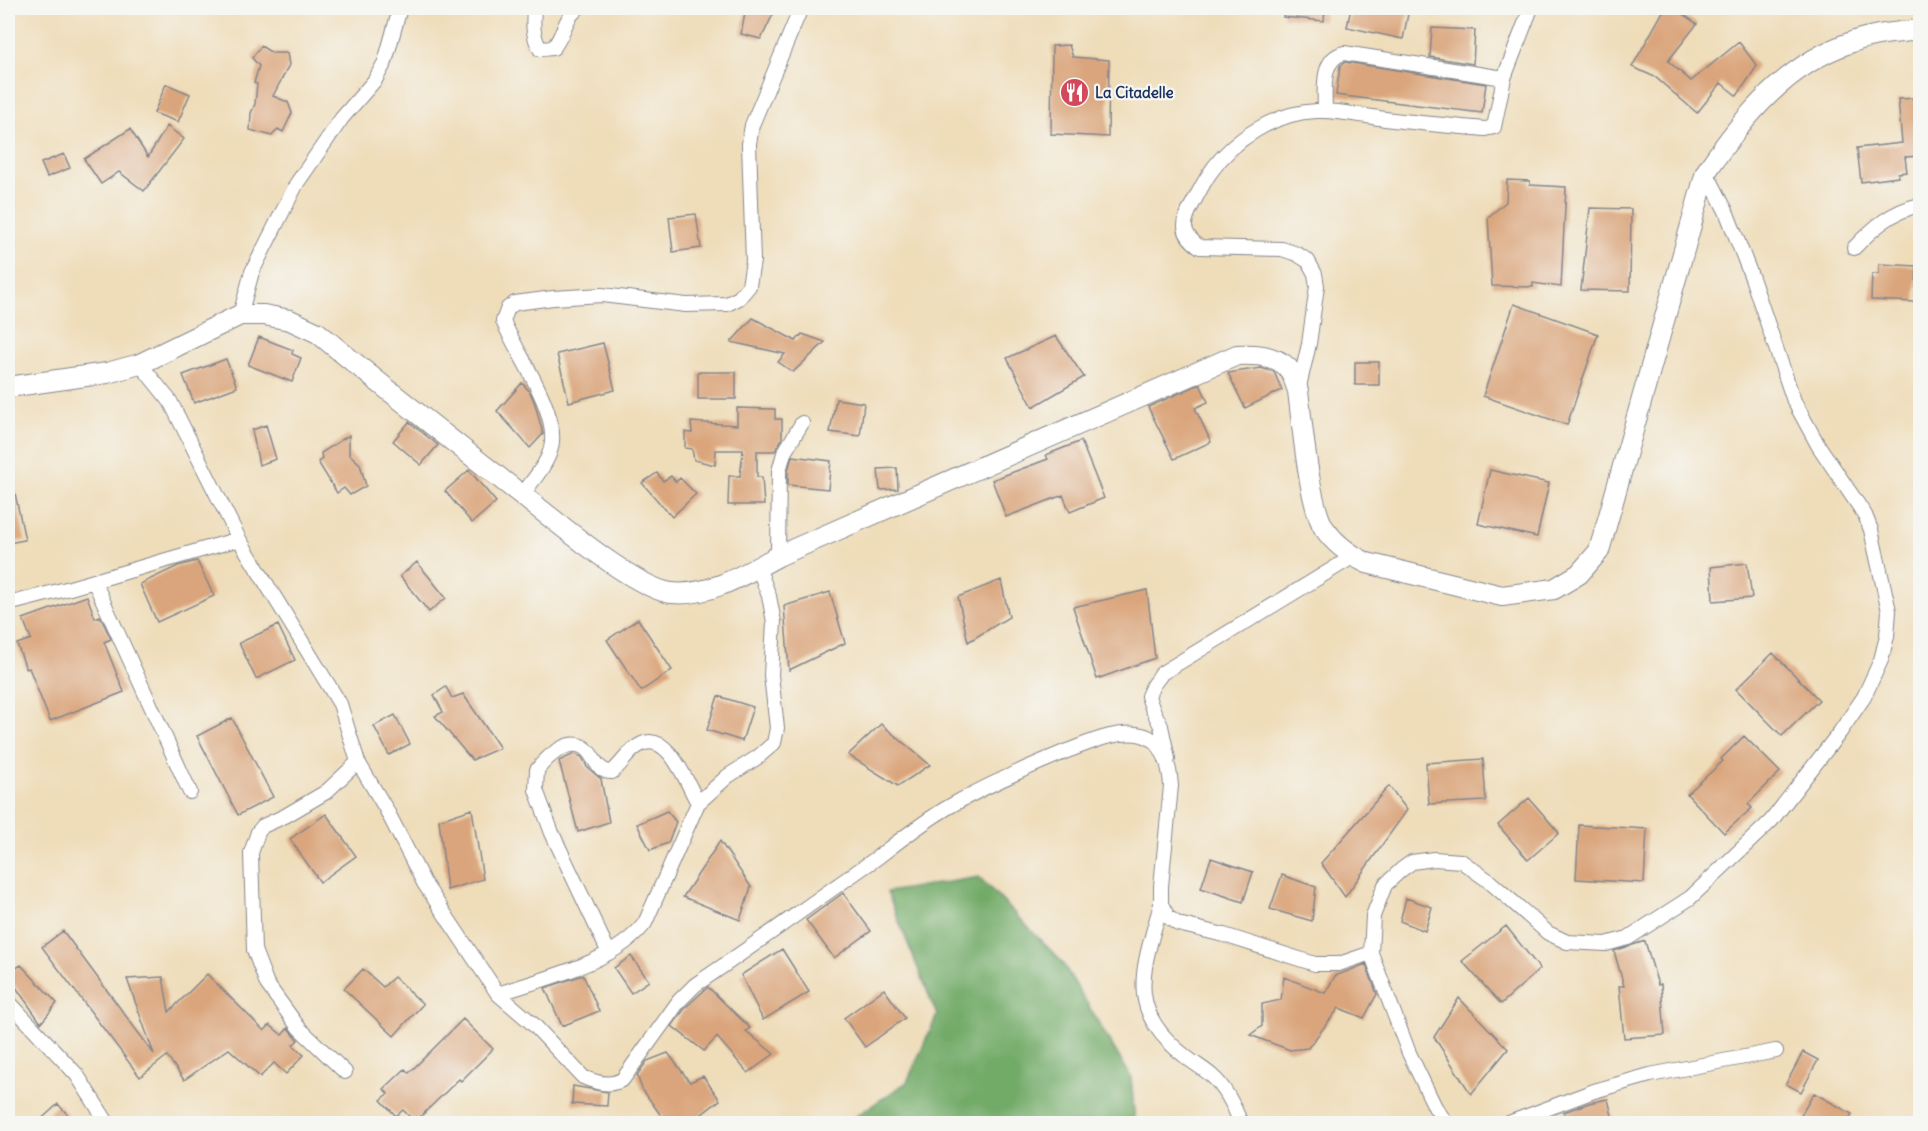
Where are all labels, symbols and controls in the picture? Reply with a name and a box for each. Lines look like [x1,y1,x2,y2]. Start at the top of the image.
restaurant icon: La Citadelle [1058,76,1090,108]
place label: La Citadelle [1095,83,1174,102]

